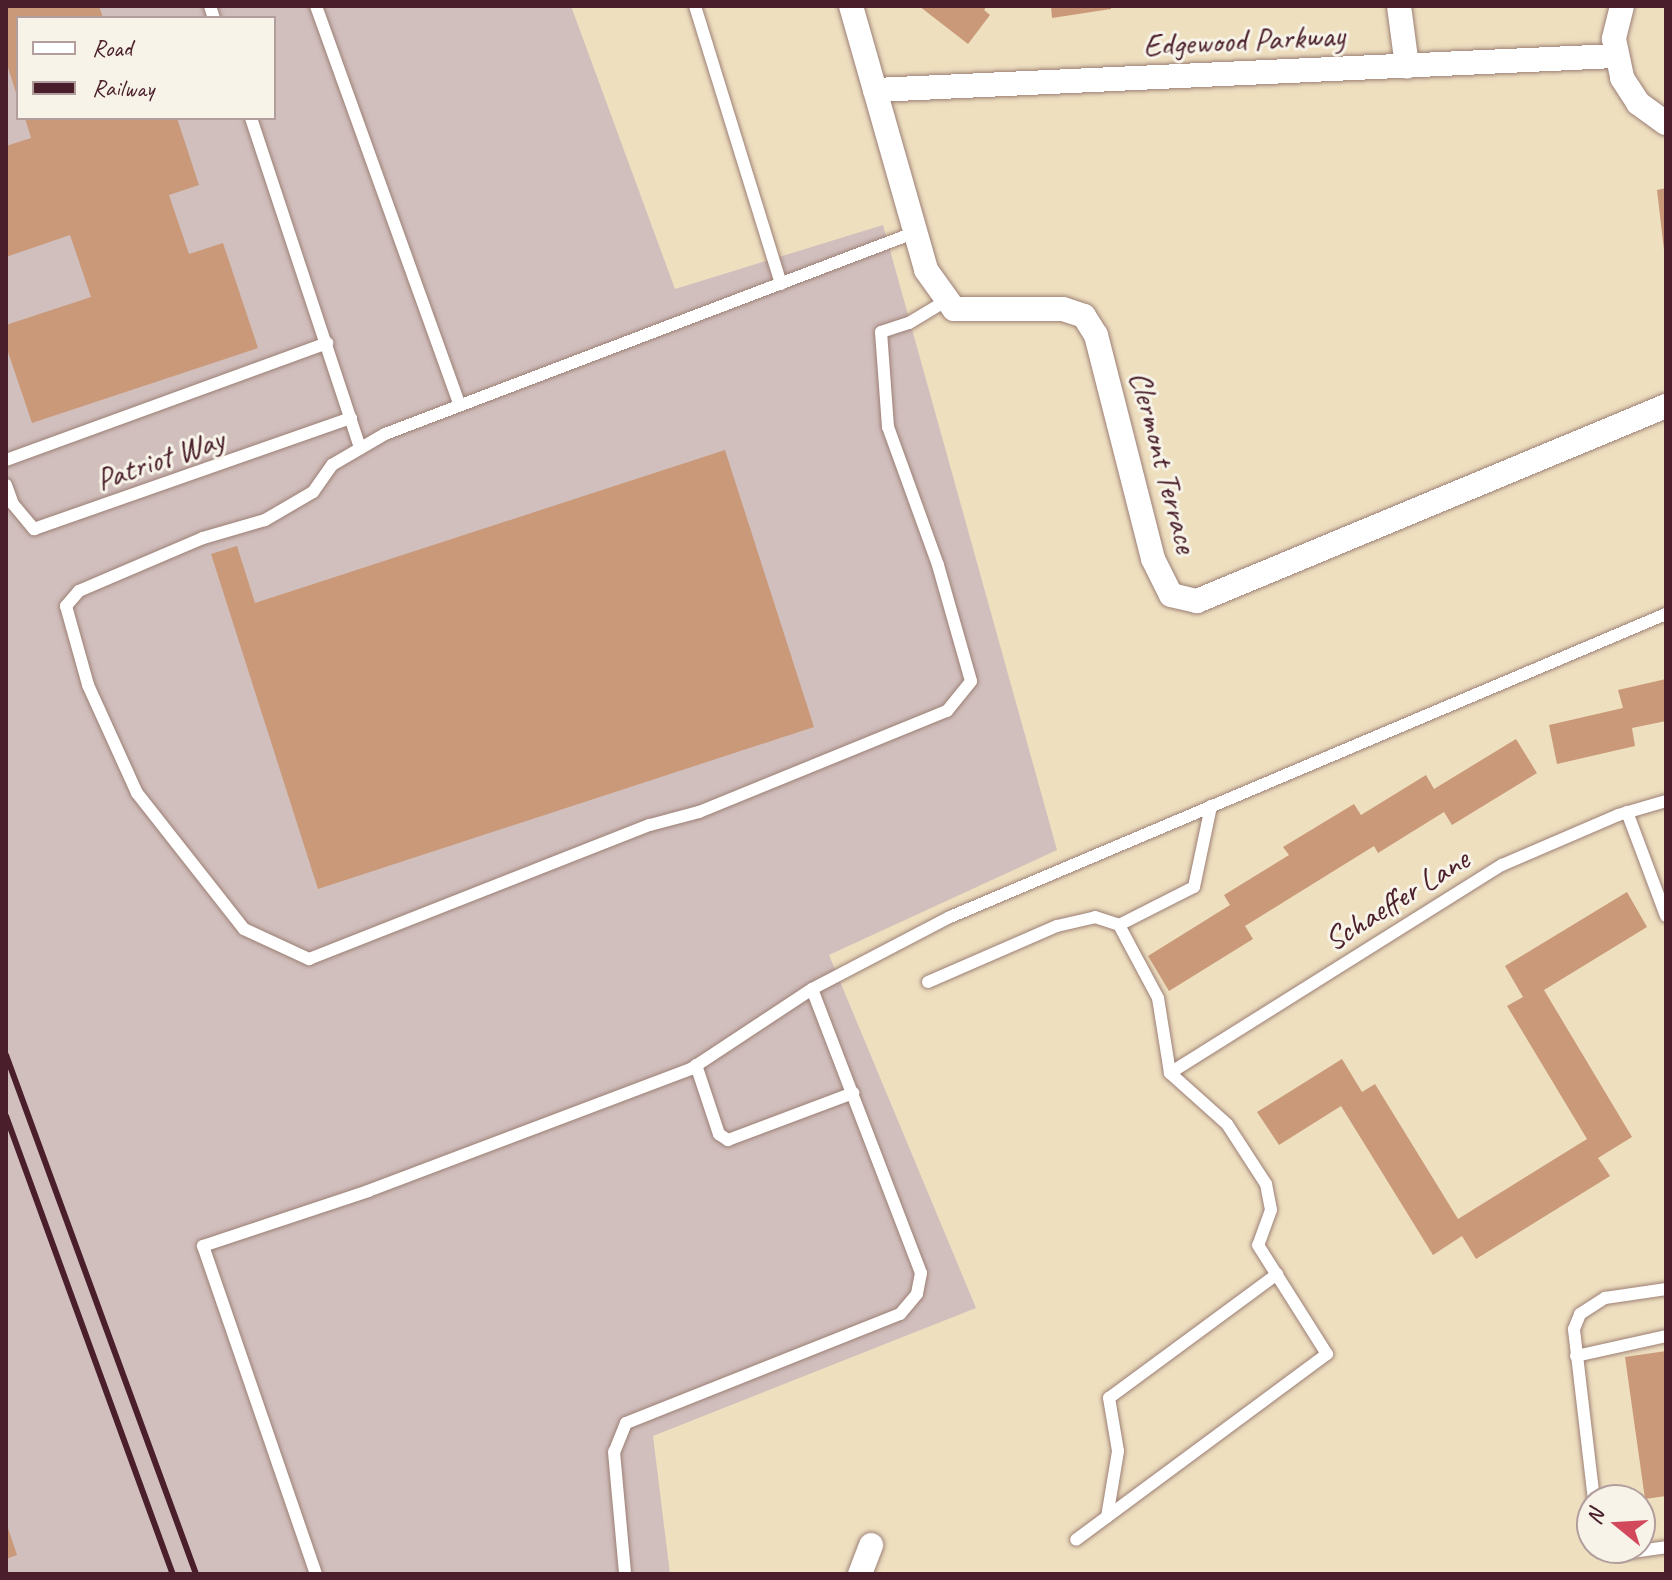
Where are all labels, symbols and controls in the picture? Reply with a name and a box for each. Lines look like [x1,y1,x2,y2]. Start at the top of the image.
legend [16,16,276,120]
street label: Edgewood Parkway [1142,17,1346,65]
text: Road [92,33,132,63]
text: Railway [92,73,154,103]
street label: Clermont Terrace [1121,368,1205,556]
street label: Patriot Way [91,420,229,500]
street label: Schaeffer Lane [1318,840,1476,960]
north arrow [1576,1484,1656,1564]
text: N [1580,1506,1610,1528]

